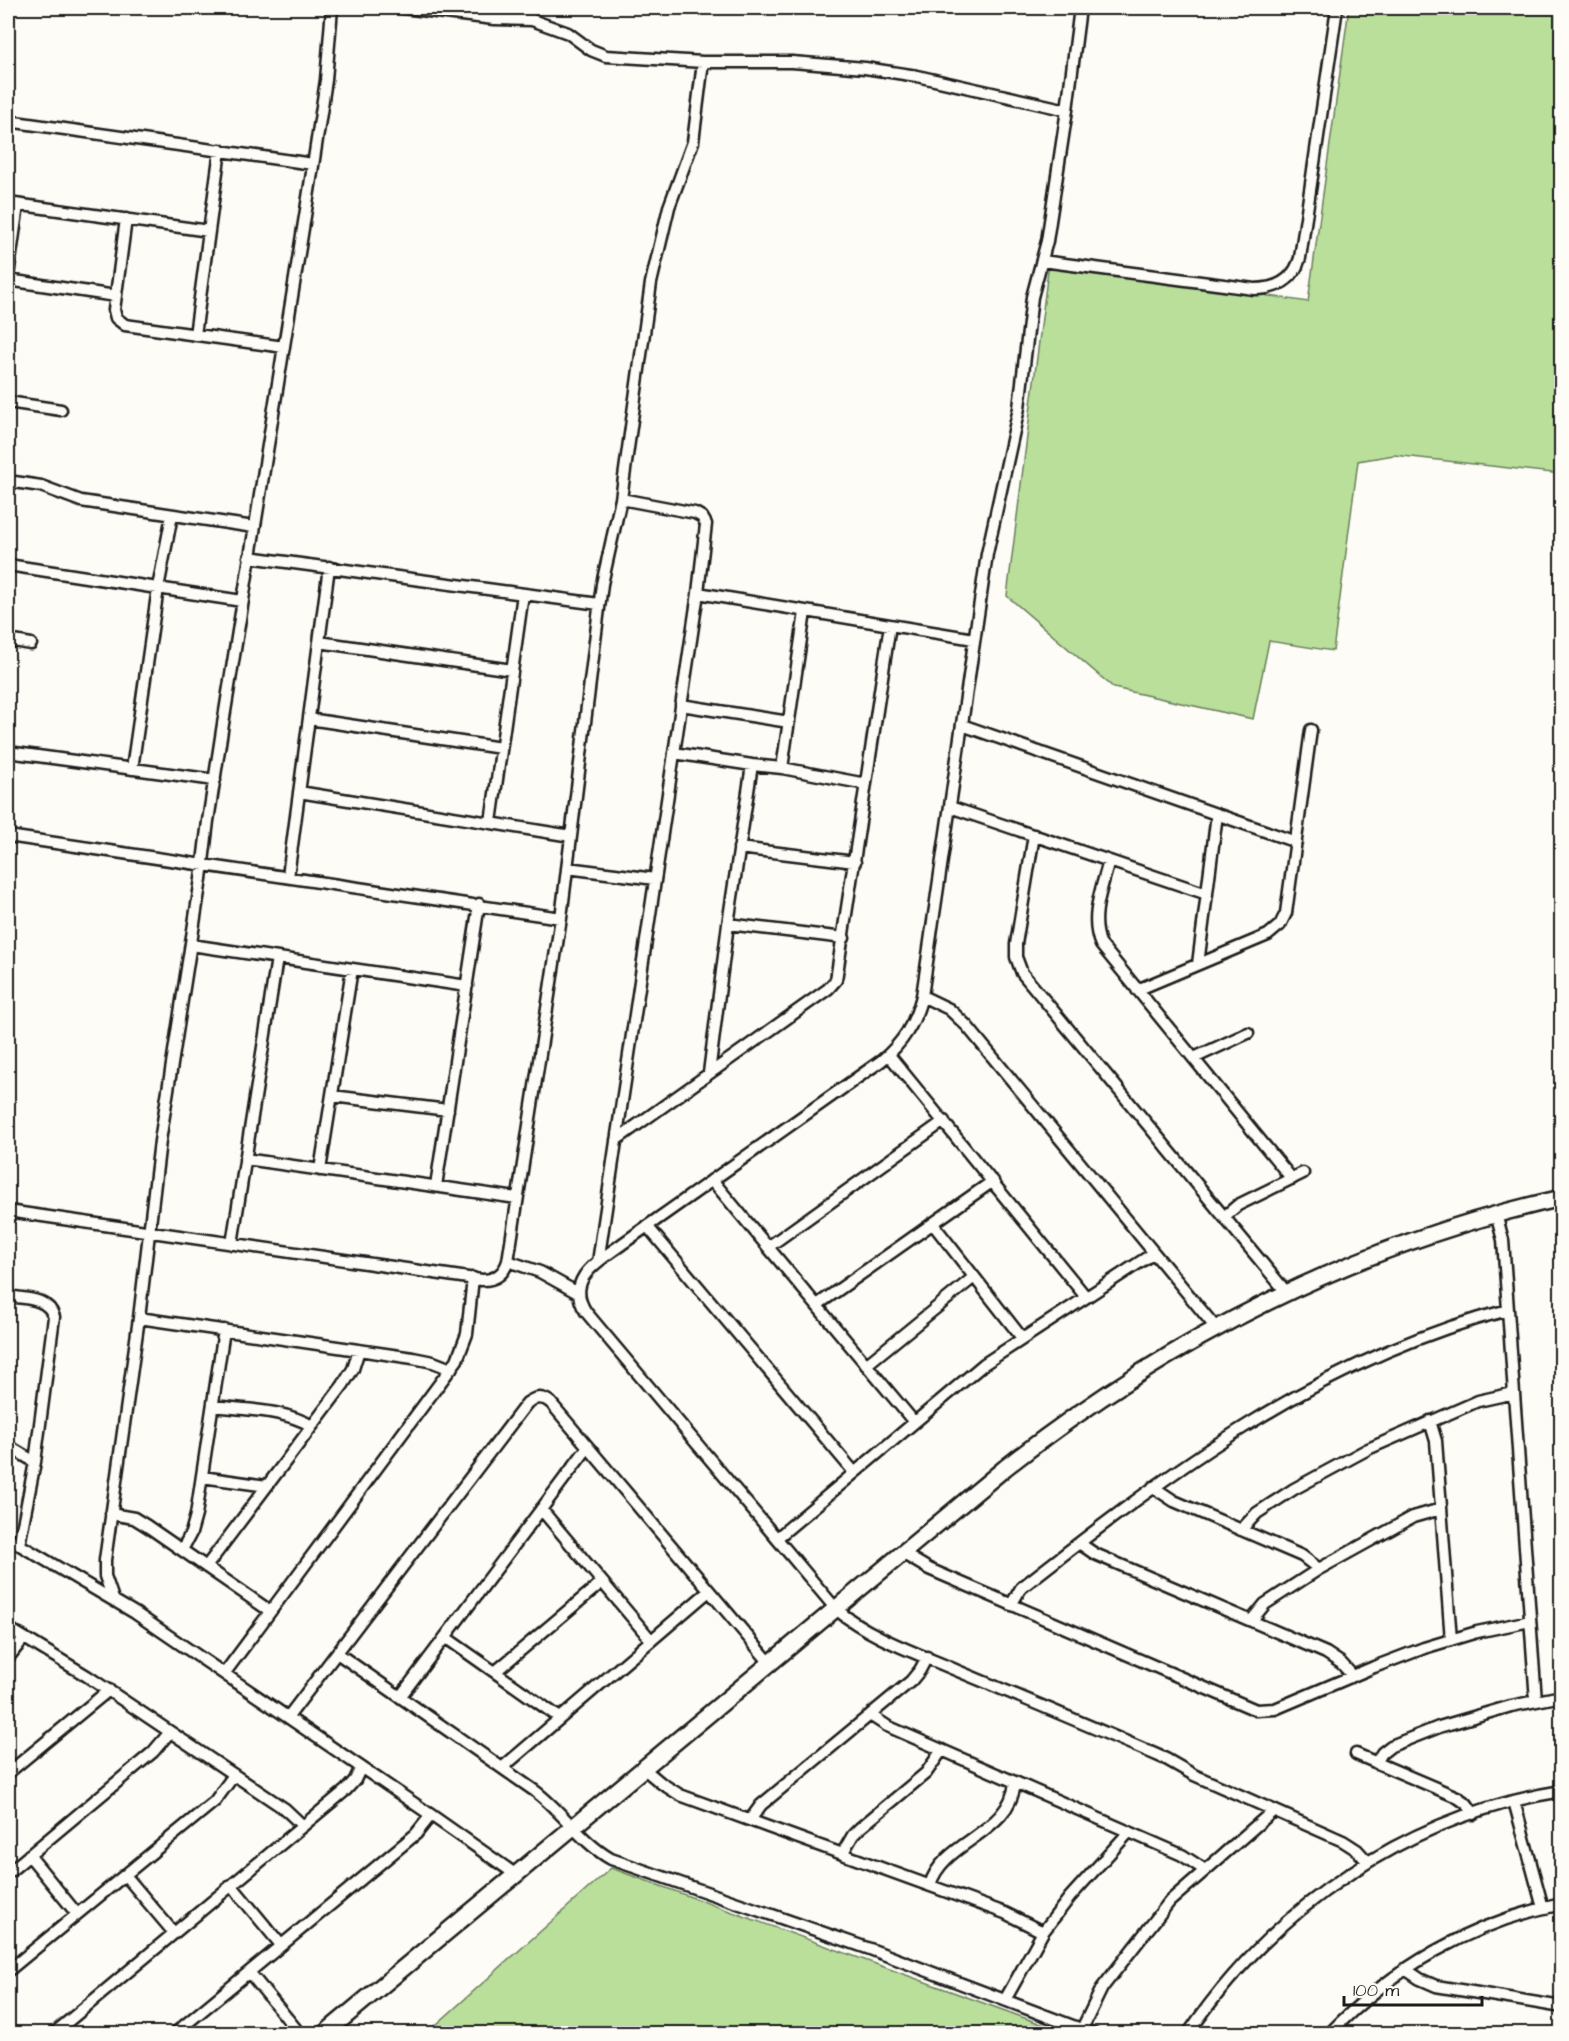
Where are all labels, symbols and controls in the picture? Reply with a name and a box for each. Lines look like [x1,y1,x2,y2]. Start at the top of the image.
scale bar [1344,1969,1482,2007]
text: 100 m [1353,1978,1399,2003]

